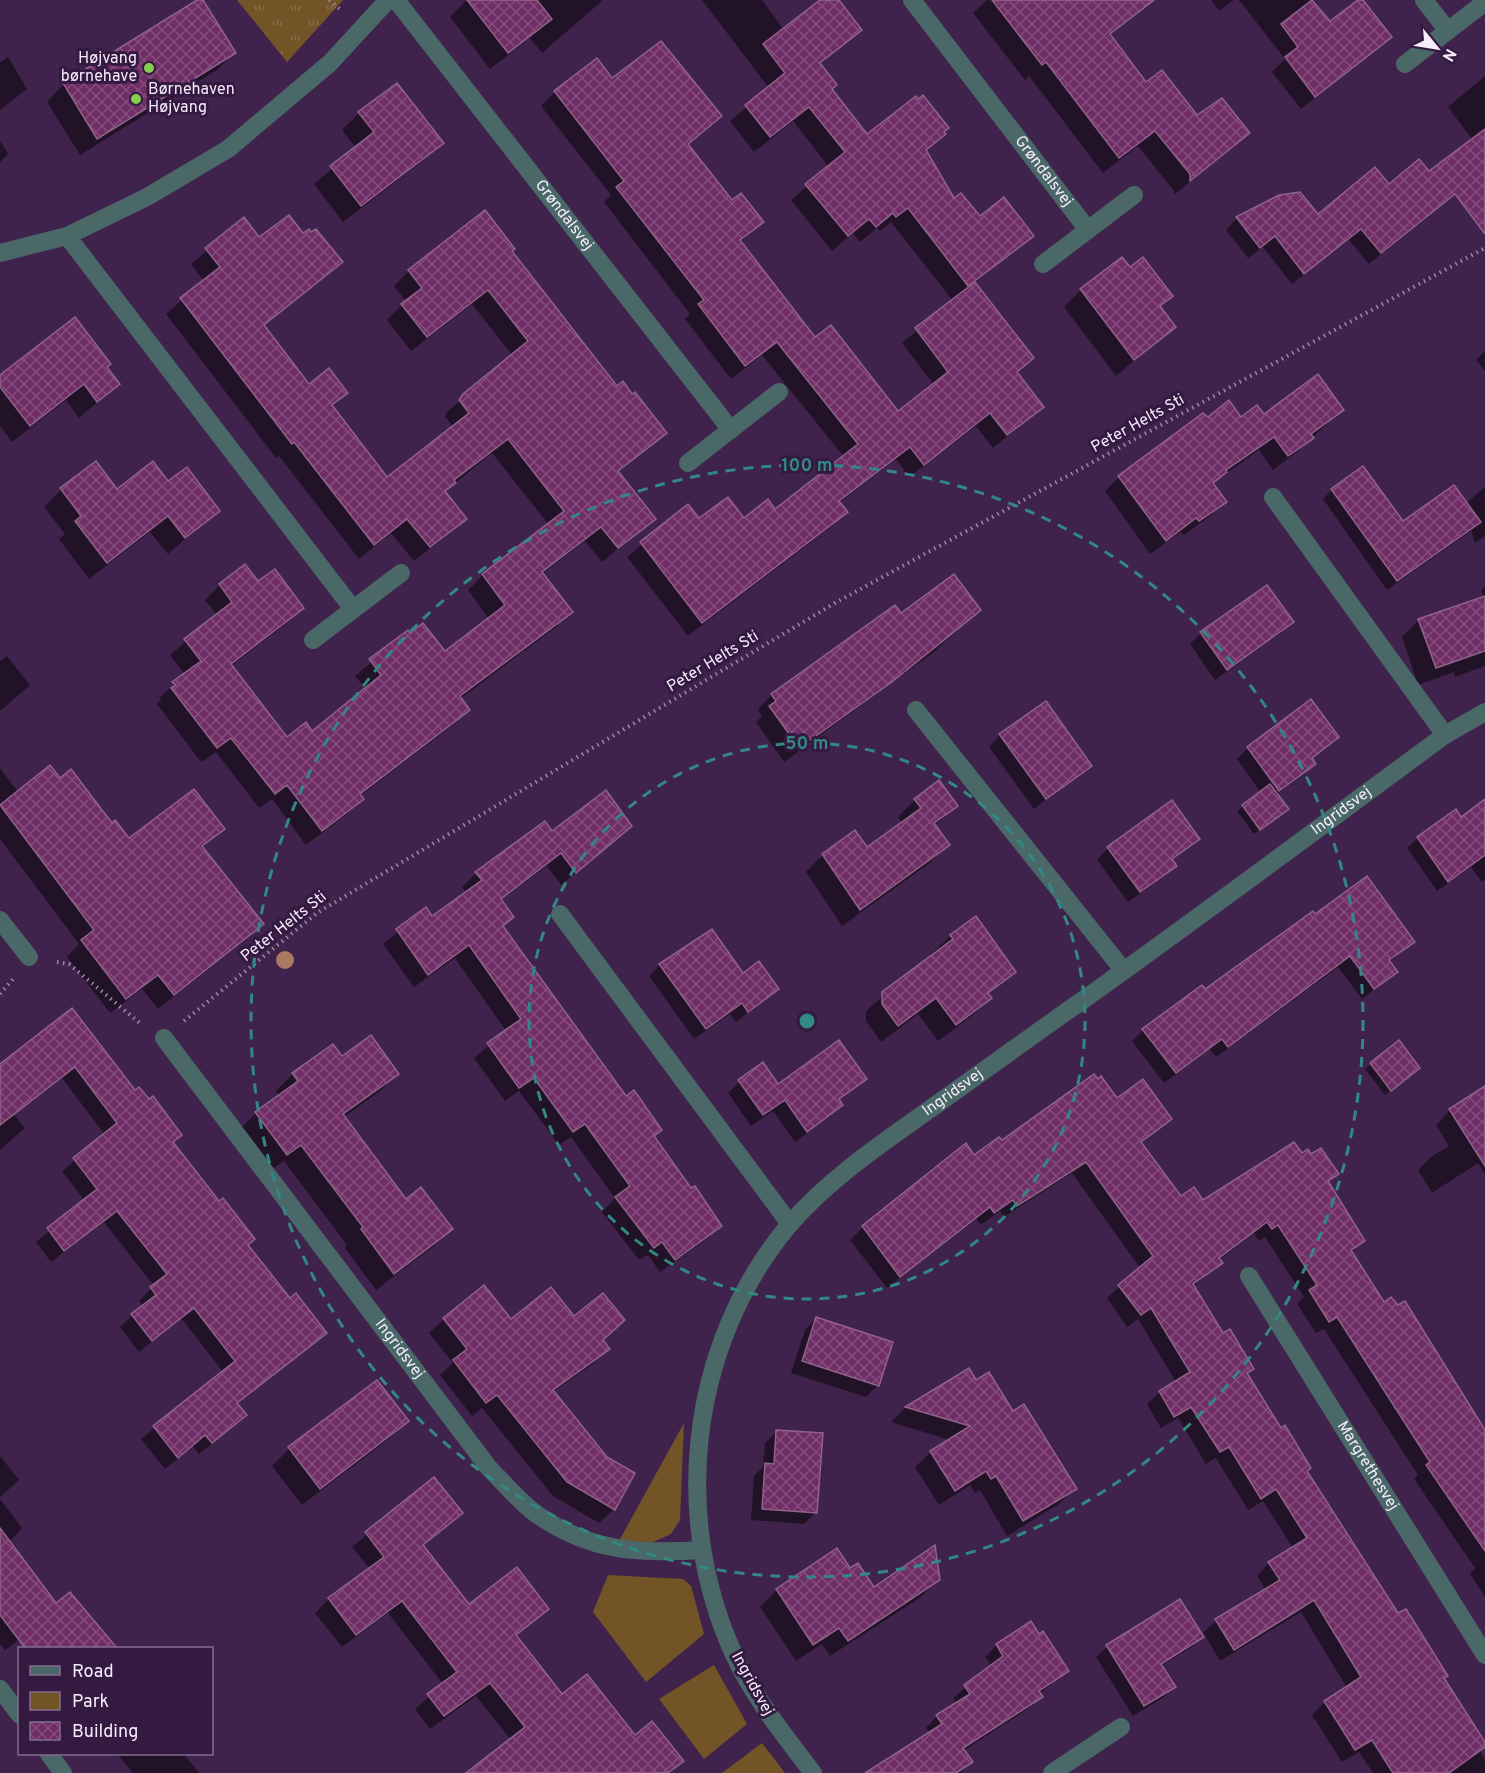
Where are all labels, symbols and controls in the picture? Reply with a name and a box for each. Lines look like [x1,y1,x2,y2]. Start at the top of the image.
north arrow [1407,18,1467,78]
text: N [1437,45,1460,64]
place label: Højvang børnehave [61,49,137,87]
marker: Højvang børnehave [142,61,156,75]
place label: Børnehaven Højvang [148,80,235,118]
marker: Børnehaven Højvang [129,92,143,106]
street label: Grøndalsvej [1010,132,1077,211]
street label: Grøndalsvej [530,176,598,255]
street label: Peter Helts Sti [1088,390,1188,458]
text: 100 m [781,455,833,478]
street label: Peter Helts Sti [663,627,763,697]
text: 50 m [785,733,829,756]
street label: Ingridsvej [1307,782,1376,840]
street label: Peter Helts Sti [237,887,331,967]
centre of rings [797,1011,817,1031]
street label: Ingridsvej [919,1064,987,1121]
street label: Ingridsvej [370,1315,428,1383]
street label: Margrethesvej [1332,1418,1403,1515]
legend [18,1647,213,1755]
street label: Ingridsvej [726,1648,778,1720]
text: Road [72,1661,114,1684]
text: Park [72,1691,109,1714]
text: Building [72,1721,138,1744]

